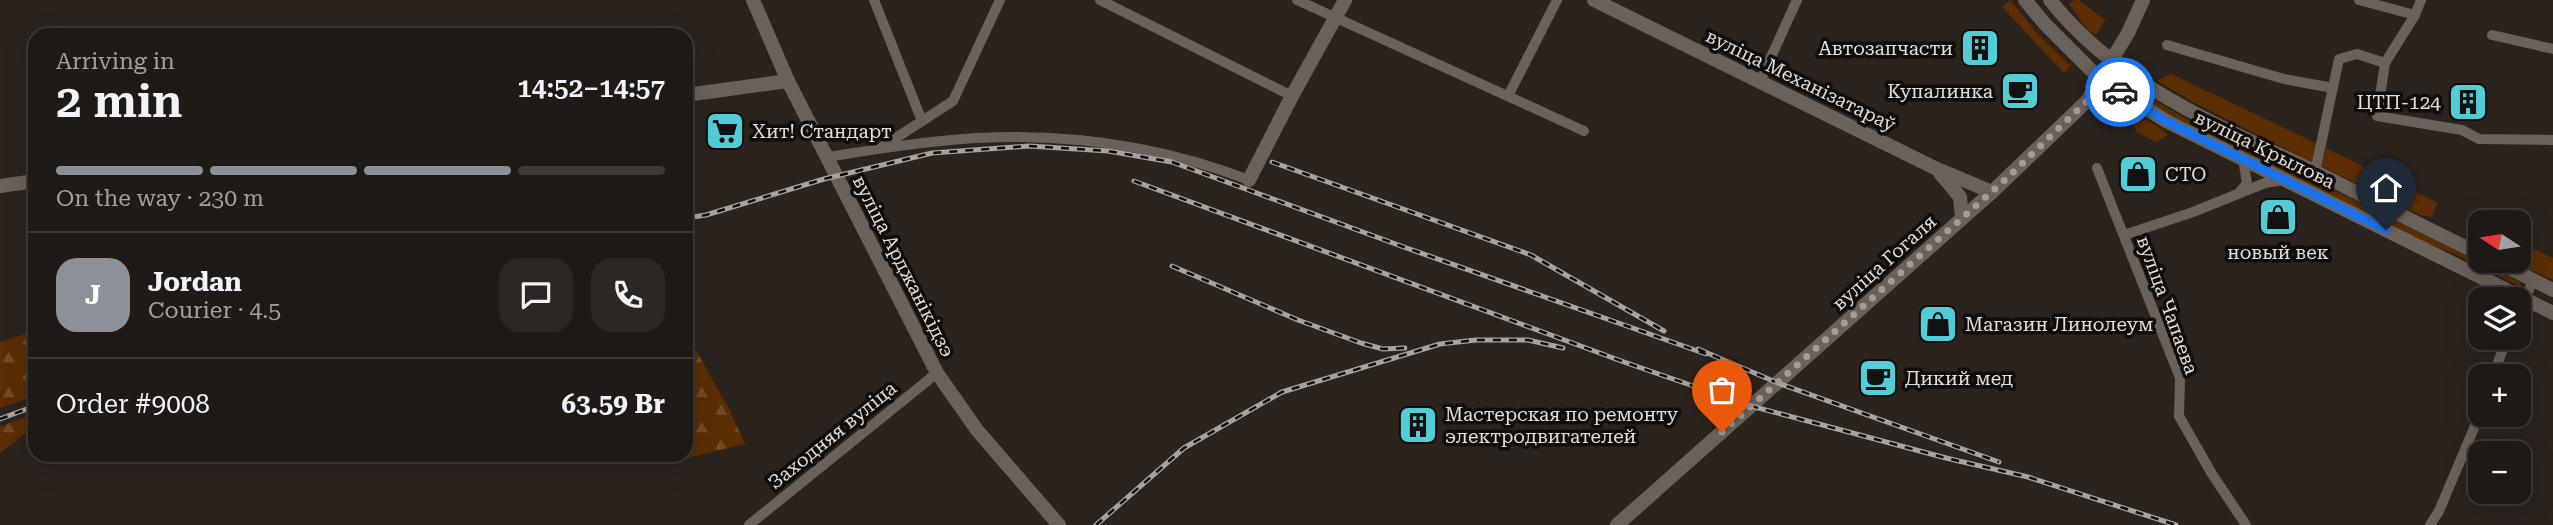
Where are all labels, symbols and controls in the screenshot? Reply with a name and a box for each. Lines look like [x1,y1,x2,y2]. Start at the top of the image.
street label: вуліца Механізатараў [1702,24,1900,137]
building icon: Автозапчасти [1959,27,2001,69]
place label: Автозапчасти [1819,37,1953,60]
text: Arriving in [56,48,175,75]
courier [2085,57,2155,127]
cafe icon: Купалинка [1999,70,2041,112]
text: 14:52–14:57 [517,73,665,103]
icon: car [2101,73,2139,111]
text: 2 min [56,74,183,128]
place label: Купалинка [1887,80,1994,103]
building icon: ЦТП-124 [2447,81,2489,123]
place label: ЦТП-124 [2357,91,2441,114]
street label: вуліца Крылова [2191,105,2339,194]
supermarket icon: Хит! Стандарт [704,110,746,152]
place label: Хит! Стандарт [752,120,892,143]
shop icon: СТО [2117,153,2159,195]
pin [2356,158,2416,230]
place label: СТО [2165,163,2206,186]
icon: home [2367,169,2405,207]
street label: вуліца Арджанікідзэ [848,172,959,361]
text: On the way · 230 m [56,185,264,212]
shop icon: новый век [2257,196,2299,238]
street label: вуліца Гогаля [1828,210,1941,315]
north arrow [2468,210,2530,273]
map controls [2468,210,2531,504]
street label: вуліца Чапаева [2132,233,2203,378]
place label: новый век [2227,241,2329,264]
button: chat [499,258,573,332]
button: phone [591,258,665,332]
text: Jordan [148,267,242,297]
text: J [85,280,101,310]
button: layers [2468,287,2531,350]
text: Courier · 4.5 [148,297,281,324]
shop icon: Магазин Линолеум [1917,303,1959,345]
place label: Магазин Линолеум [1965,313,2153,336]
cafe icon: Дикий мед [1857,357,1899,399]
pin [1692,360,1752,432]
button: + [2468,364,2531,427]
place label: Дикий мед [1905,367,2013,390]
icon: bag [1703,371,1741,409]
street label: Заходняя вуліца [763,376,902,494]
text: Order #9008 [56,389,210,419]
text: 63.59 Br [561,389,665,419]
place label: Мастерская по ремонту электродвигателей [1445,403,1679,448]
building icon: Мастерская по ремонту электродвигателей [1397,404,1439,446]
button: − [2468,441,2531,504]

